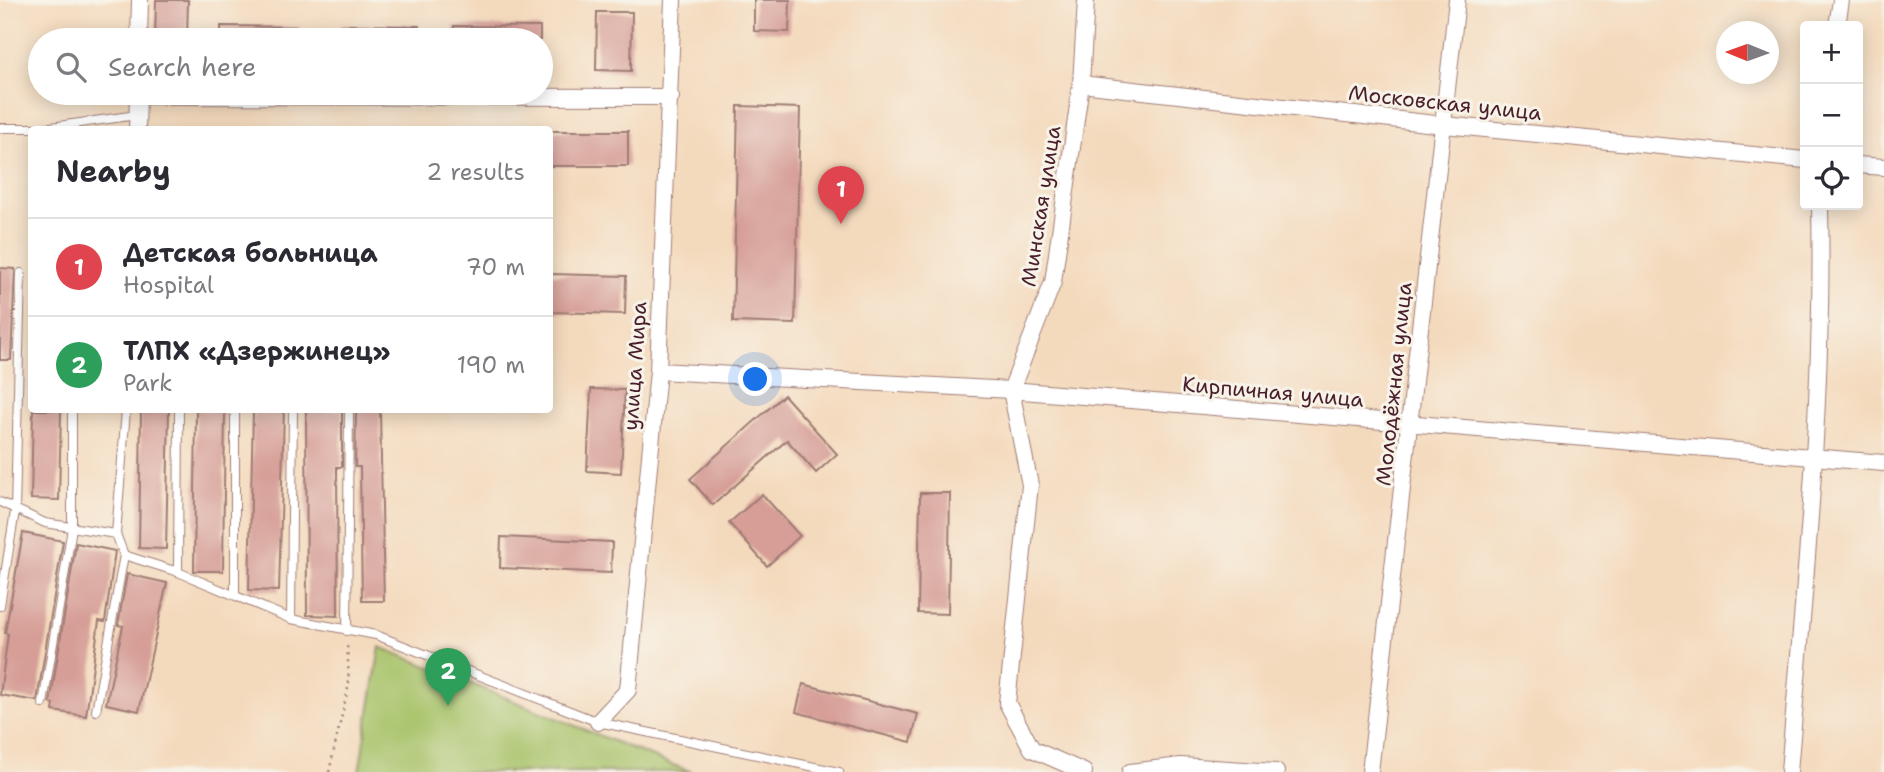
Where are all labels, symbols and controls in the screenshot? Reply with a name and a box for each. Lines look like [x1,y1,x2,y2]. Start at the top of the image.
north arrow [1716,21,1779,84]
map controls [1800,21,1863,210]
button: + [1800,21,1863,84]
search box [28,28,553,105]
icon: search [52,48,90,86]
text: Search here [108,49,257,84]
street label: Московская улица [1347,79,1543,127]
button: − [1800,84,1863,147]
street label: Минская улица [1014,123,1068,289]
button: locate [1800,147,1863,210]
text: Nearby [56,151,171,192]
text: 2 results [426,157,525,187]
pin: 1 [818,166,864,224]
text: Детская больница [123,235,378,270]
text: 1 [74,252,84,282]
text: 70 m [466,252,525,282]
text: Hospital [123,270,214,300]
street label: Молодёжная улица [1369,281,1419,487]
street label: улица Мира [617,300,653,432]
text: ТЛПХ «Дзержинец» [123,333,390,368]
text: 2 [71,350,87,380]
text: 190 m [457,350,525,380]
your location [738,362,772,396]
text: Park [123,368,172,398]
street label: Кирпичная улица [1181,370,1365,414]
pin: 2 [425,648,471,706]

